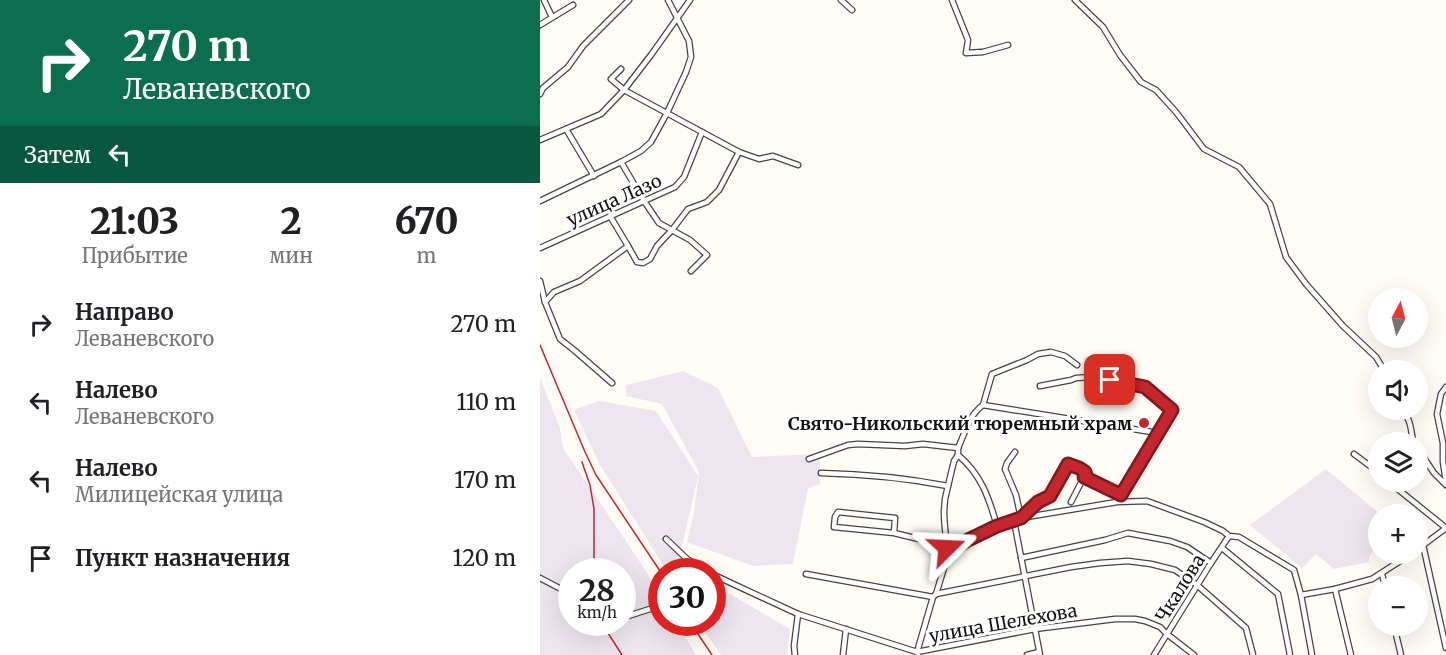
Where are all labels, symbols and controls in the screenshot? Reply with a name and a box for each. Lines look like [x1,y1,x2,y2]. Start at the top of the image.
text: 270 m [123,20,250,72]
icon: right [24,24,102,102]
text: Леваневского [123,72,311,106]
icon: left [103,138,136,171]
text: Затем [24,141,91,169]
street label: улица Лазо [563,169,665,231]
text: 21:03 [90,199,179,244]
text: 2 [281,199,302,244]
text: 670 [394,199,458,244]
text: Прибытие [82,243,188,268]
text: мин [269,243,313,268]
text: m [417,243,436,268]
north arrow [1368,288,1428,348]
map controls [1368,288,1428,636]
text: Направо [75,298,174,326]
icon: right [24,308,57,341]
text: 270 m [450,310,516,338]
text: Леваневского [75,326,214,351]
pin [1084,354,1135,405]
button: sound [1368,360,1428,420]
icon: arrive [1093,363,1126,396]
text: Налево [75,376,158,404]
icon: left [24,386,57,419]
text: 110 m [457,388,516,416]
text: Леваневского [75,404,214,429]
place label: Свято-Никольский тюремный храм [788,412,1132,435]
marker: Свято-Никольский тюремный храм [1137,416,1151,430]
button: layers [1368,432,1428,492]
text: Налево [75,454,158,482]
icon: left [24,464,57,497]
text: 170 m [454,466,516,494]
text: Милицейская улица [75,482,283,507]
button: + [1368,504,1428,564]
position arrow [915,516,979,580]
icon: arrive [24,542,57,575]
text: Пункт назначения [75,544,290,572]
text: 120 m [452,544,516,572]
street label: Чкалова [1150,550,1210,626]
speed limit sign: 30 [648,558,726,636]
text: 28 [579,571,615,609]
button: − [1368,576,1428,636]
street label: улица Шелехова [927,599,1079,647]
text: km/h [577,603,617,622]

